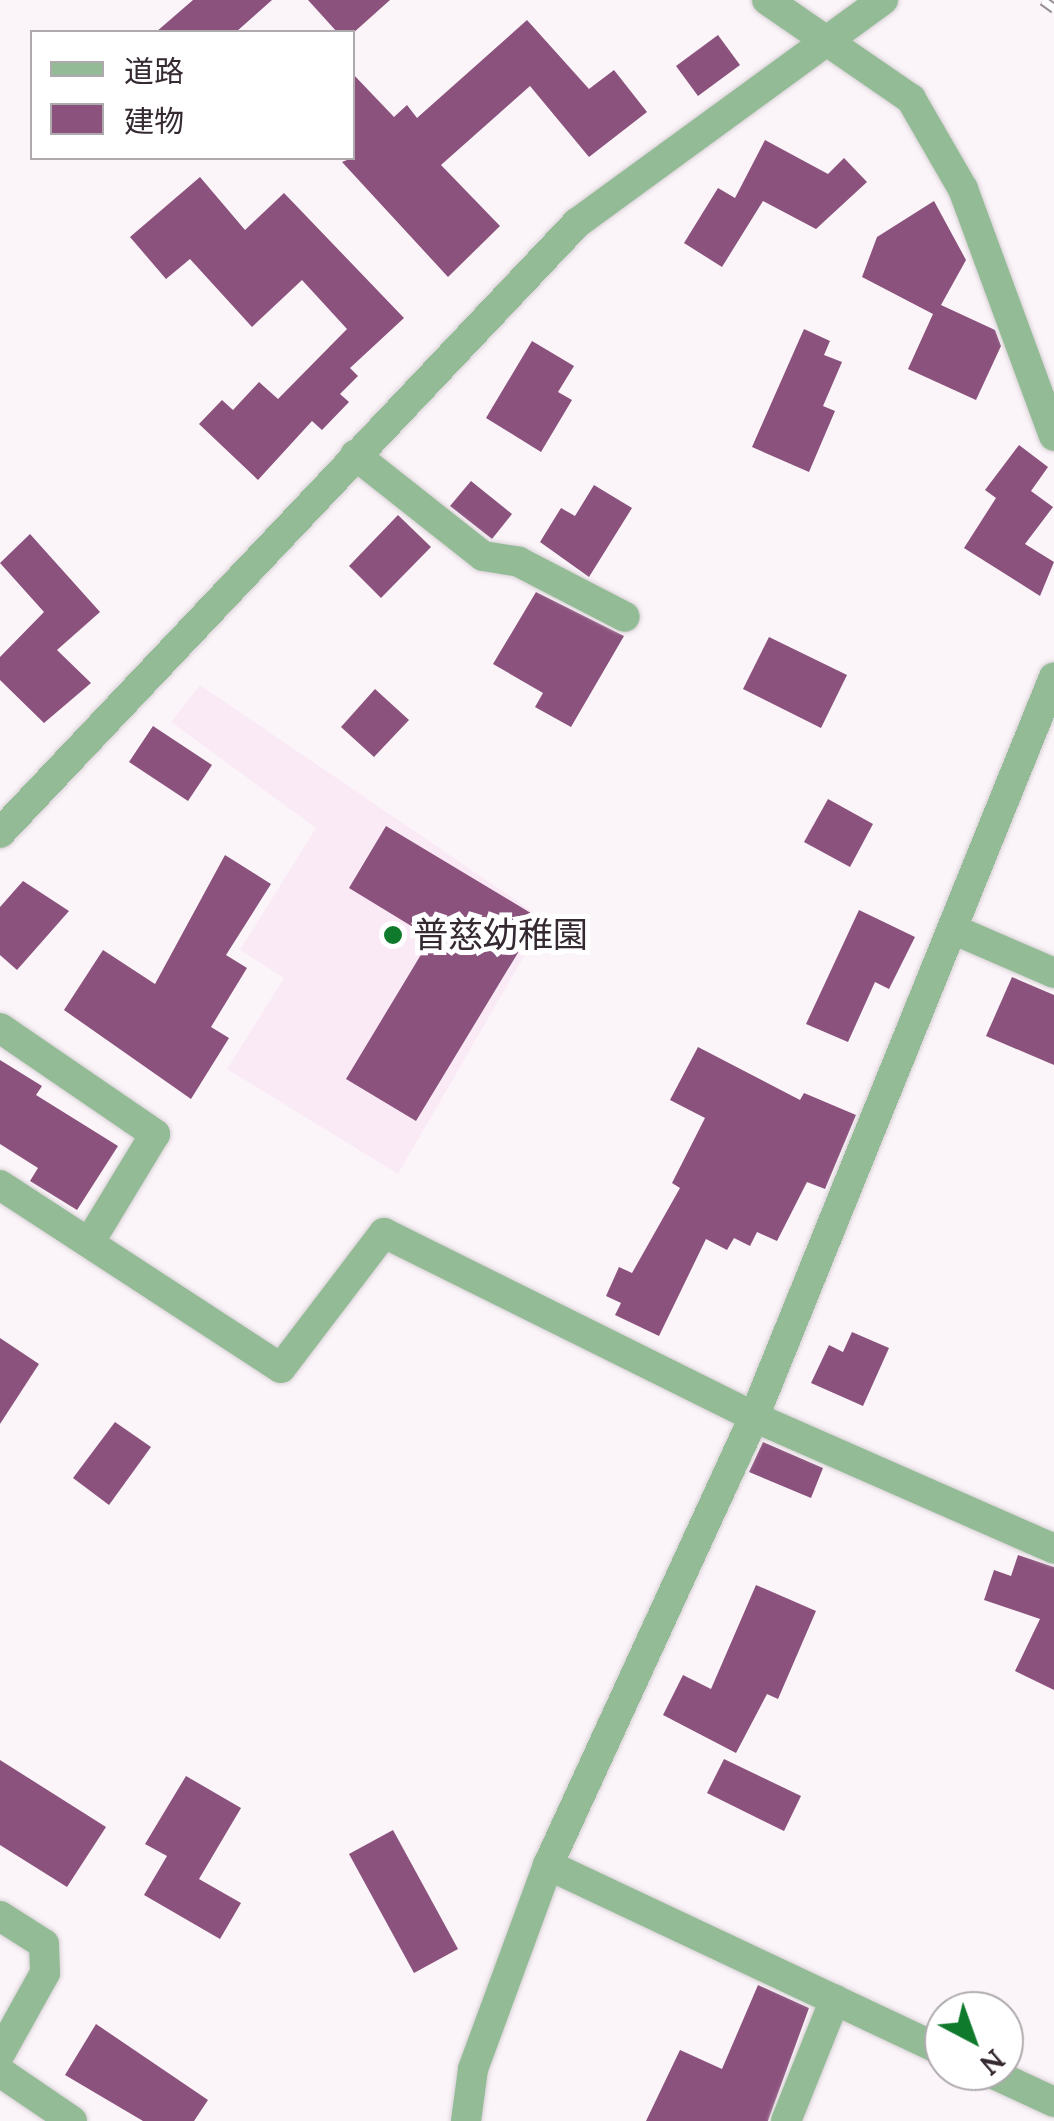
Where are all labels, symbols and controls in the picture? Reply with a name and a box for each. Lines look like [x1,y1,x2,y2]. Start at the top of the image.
legend [30,30,355,160]
text: 道路 [124,52,184,90]
text: 建物 [124,102,184,140]
place label: 普慈幼稚園 [413,914,588,956]
marker: 普慈幼稚園 [382,924,404,946]
north arrow [924,1991,1024,2091]
text: N [972,2041,1012,2083]

